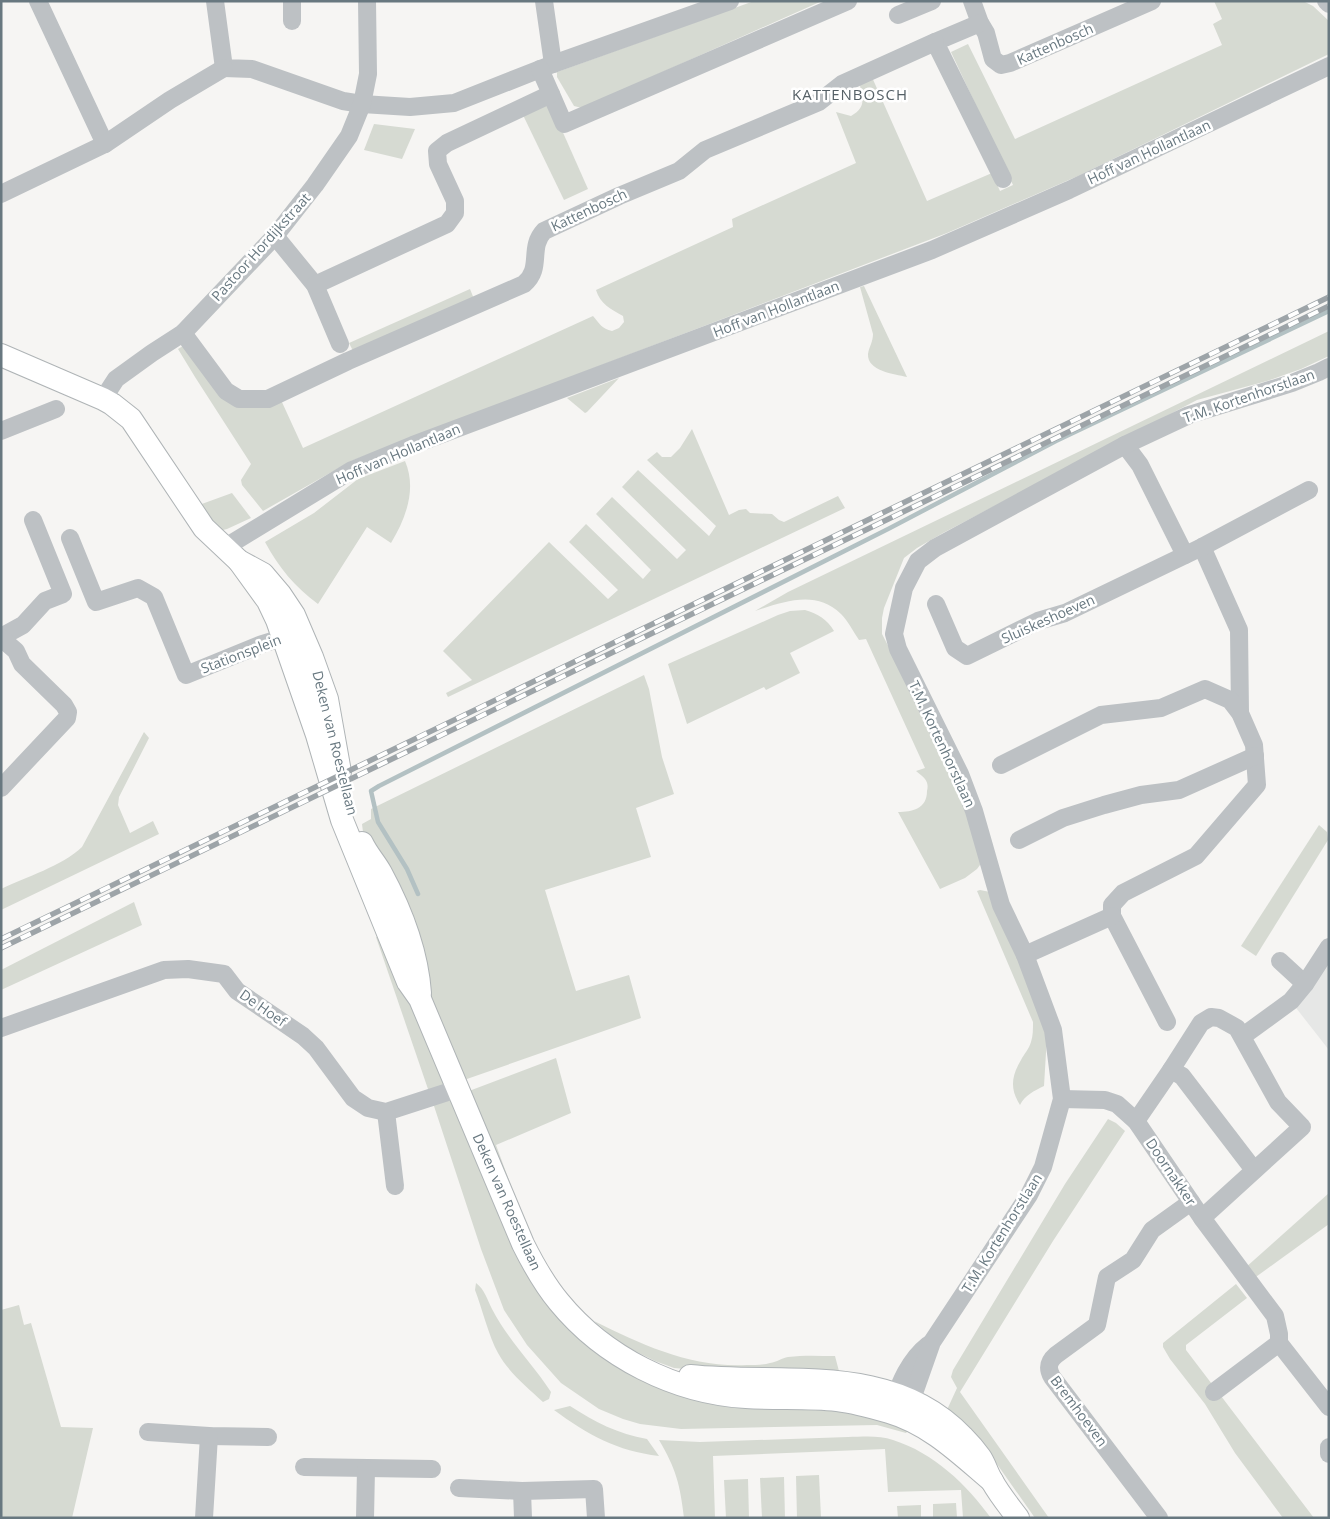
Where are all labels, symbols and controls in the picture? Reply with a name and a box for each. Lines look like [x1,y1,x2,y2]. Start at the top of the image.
street label: Kattenbosch [1014,18,1096,69]
district label: KATTENBOSCH [792,84,908,104]
street label: Hoff van Hollantlaan [1084,115,1213,188]
street label: Kattenbosch [548,184,630,235]
street label: Pastoor Hordijkstraat [207,188,314,305]
street label: Hoff van Hollantlaan [710,276,842,341]
street label: T.M. Kortenhorstlaan [1181,364,1317,427]
street label: Hoff van Hollantlaan [333,419,463,488]
street label: Sluiskeshoeven [998,589,1097,648]
street label: Stationsplein [198,629,284,678]
street label: Deken van Roestellaan [308,669,363,817]
street label: T.M. Kortenhorstlaan [905,677,980,810]
street label: De Hoef [236,985,291,1031]
street label: Deken van Roestellaan [469,1130,546,1273]
street label: Doornakker [1142,1134,1201,1209]
street label: T.M. Kortenhorstlaan [957,1169,1046,1296]
street label: Bremhoeven [1047,1371,1112,1450]

